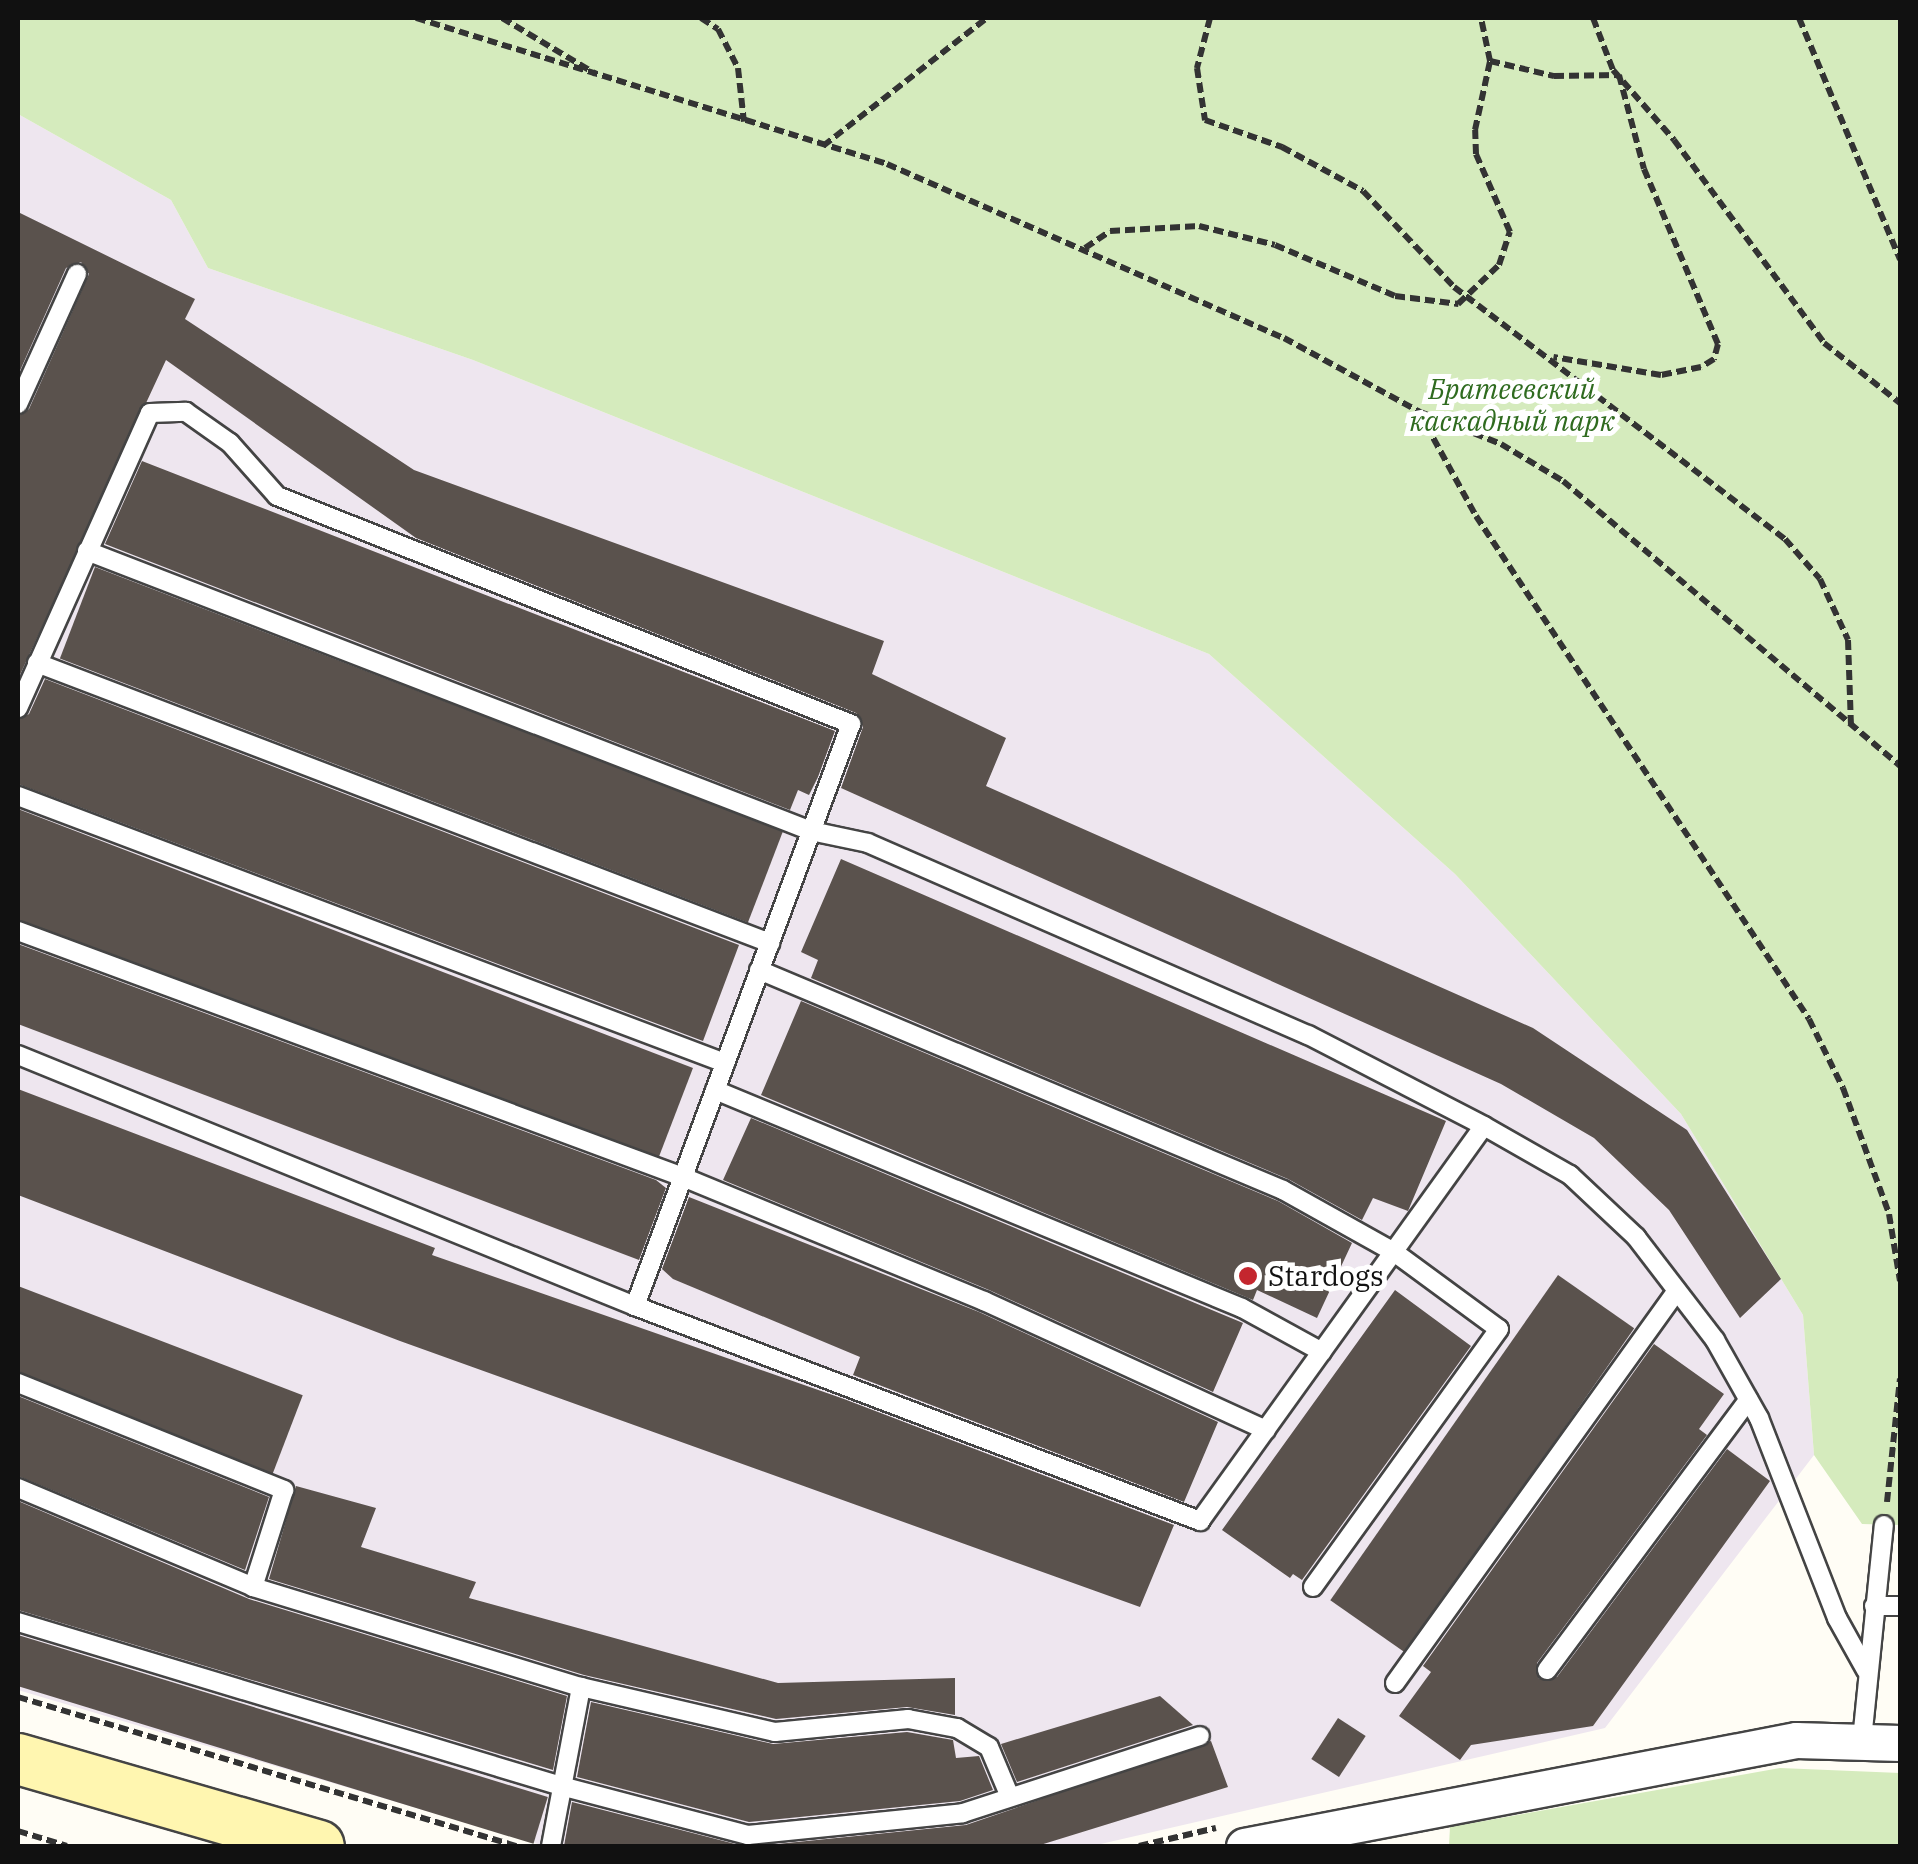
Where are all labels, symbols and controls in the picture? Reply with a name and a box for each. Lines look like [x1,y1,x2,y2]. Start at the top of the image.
park label: Братеевский каскадный парк [1409,372,1615,438]
place label: Stardogs [1268,1259,1384,1293]
marker: Stardogs [1237,1265,1259,1287]

